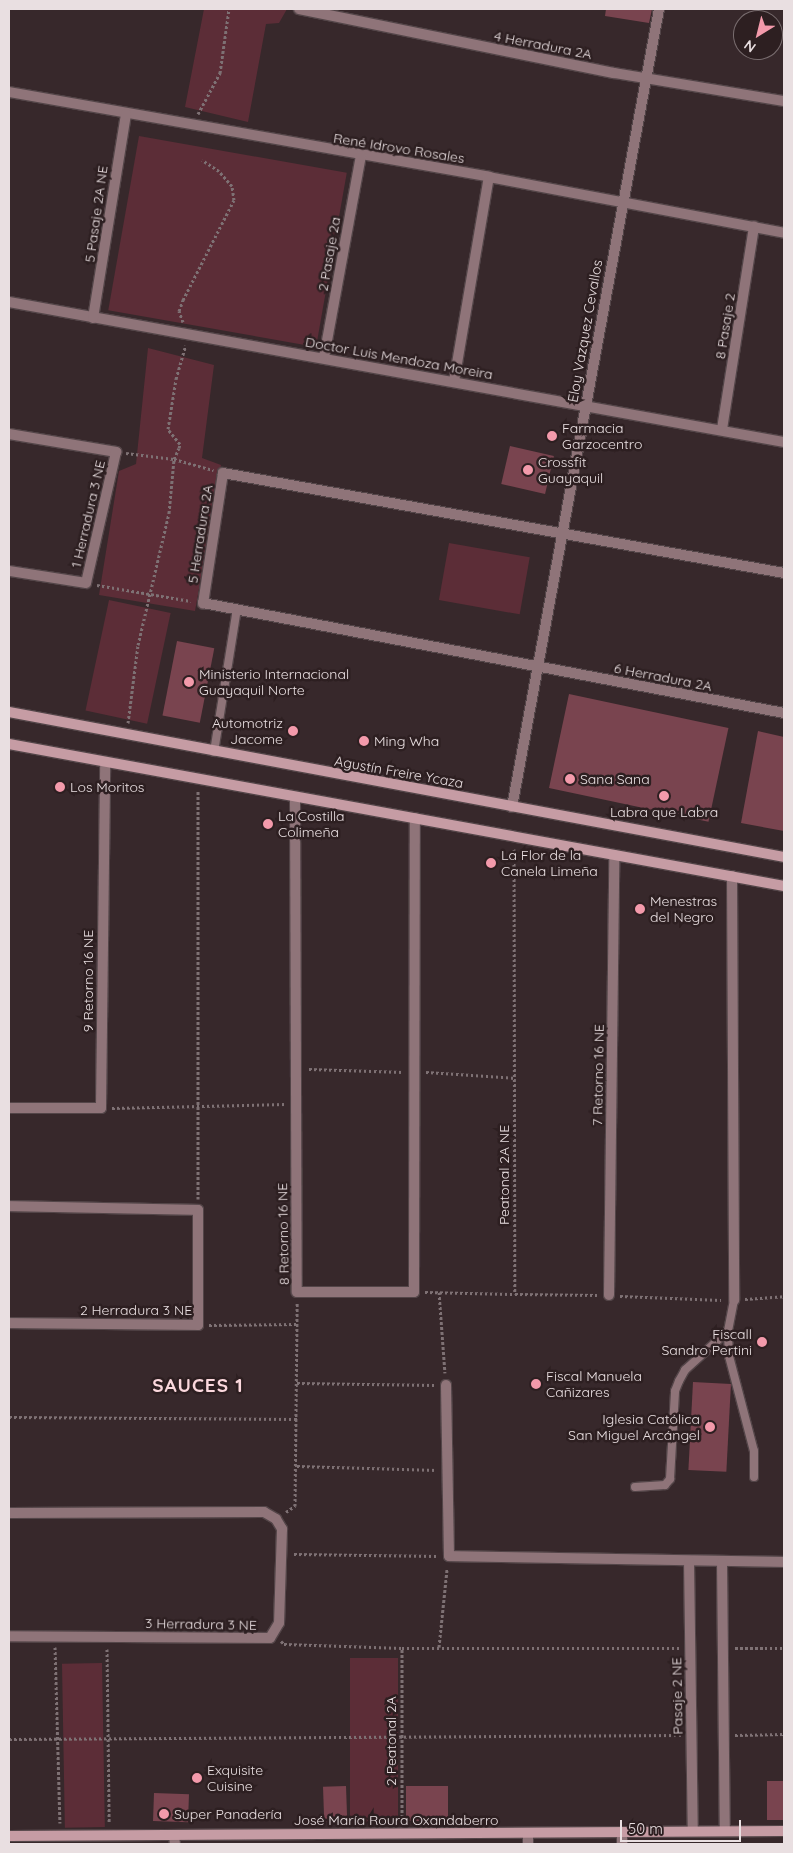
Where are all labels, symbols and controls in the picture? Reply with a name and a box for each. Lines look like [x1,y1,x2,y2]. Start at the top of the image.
north arrow [733,10,783,60]
street label: 4 Herradura 2A [493,27,593,63]
text: N [740,36,759,57]
street label: René Idrovo Rosales [332,129,466,167]
street label: 5 Pasaje 2A NE [81,164,111,264]
street label: 2 Pasaje 2a [314,215,344,293]
street label: Eloy Vazquez Cevallos [564,258,606,404]
street label: 8 Pasaje 2 [711,292,739,360]
street label: Doctor Luis Mendoza Moreira [304,333,494,383]
place label: Farmacia Garzocentro [562,420,642,452]
marker: Farmacia Garzocentro [546,430,558,442]
place label: Crossfit Guayaquil [538,454,603,487]
street label: 1 Herradura 3 NE [67,459,109,569]
marker: Crossfit Guayaquil [522,464,534,476]
street label: 5 Herradura 2A [184,484,216,584]
street label: 6 Herradura 2A [613,659,713,695]
place label: Ministerio Internacional Guayaquil Norte [199,666,349,699]
marker: Ministerio Internacional Guayaquil Norte [183,676,195,688]
place label: Automotriz Jacome [212,715,283,748]
marker: Automotriz Jacome [287,725,299,737]
place label: Ming Wha [374,733,439,749]
marker: Ming Wha [358,735,370,747]
street label: Agustín Freire Ycaza [333,752,465,792]
place label: Sana Sana [580,771,650,787]
marker: Sana Sana [564,773,576,785]
place label: Los Moritos [70,779,144,795]
marker: Los Moritos [54,781,66,793]
marker: Labra que Labra [658,790,670,802]
place label: Labra que Labra [610,804,718,820]
place label: La Costilla Colimeña [278,808,345,840]
marker: La Costilla Colimeña [262,818,274,830]
place label: La Flor de la Canela Limeña [501,847,598,880]
marker: La Flor de la Canela Limeña [485,857,497,869]
place label: Menestras del Negro [650,893,717,926]
marker: Menestras del Negro [634,903,646,915]
street label: 9 Retorno 16 NE [80,930,96,1032]
street label: 7 Retorno 16 NE [589,1024,607,1126]
street label: Peatonal 2A NE [496,1125,512,1225]
street label: 8 Retorno 16 NE [274,1183,292,1285]
street label: 2 Herradura 3 NE [80,1302,192,1318]
place label: Fiscall Sandro Pertini [661,1326,752,1358]
marker: Fiscall Sandro Pertini [756,1336,768,1348]
place label: Fiscal Manuela Cañizares [546,1368,642,1400]
district label: SAUCES 1 [151,1375,245,1397]
marker: Fiscal Manuela Cañizares [530,1378,542,1390]
place label: Iglesia Católica San Miguel Arcángel [568,1411,700,1444]
marker: Iglesia Católica San Miguel Arcángel [704,1421,716,1433]
street label: 3 Herradura 3 NE [145,1615,257,1633]
street label: Pasaje 2 NE [668,1657,686,1735]
street label: 2 Peatonal 2A [383,1696,399,1786]
place label: Exquisite Cuisine [207,1762,263,1794]
marker: Exquisite Cuisine [191,1772,203,1784]
place label: Super Panadería [174,1806,282,1822]
marker: Super Panadería [158,1808,170,1820]
scale bar [623,1810,744,1842]
street label: José María Roura Oxandaberro [293,1812,499,1828]
text: 50 m [628,1819,663,1838]

